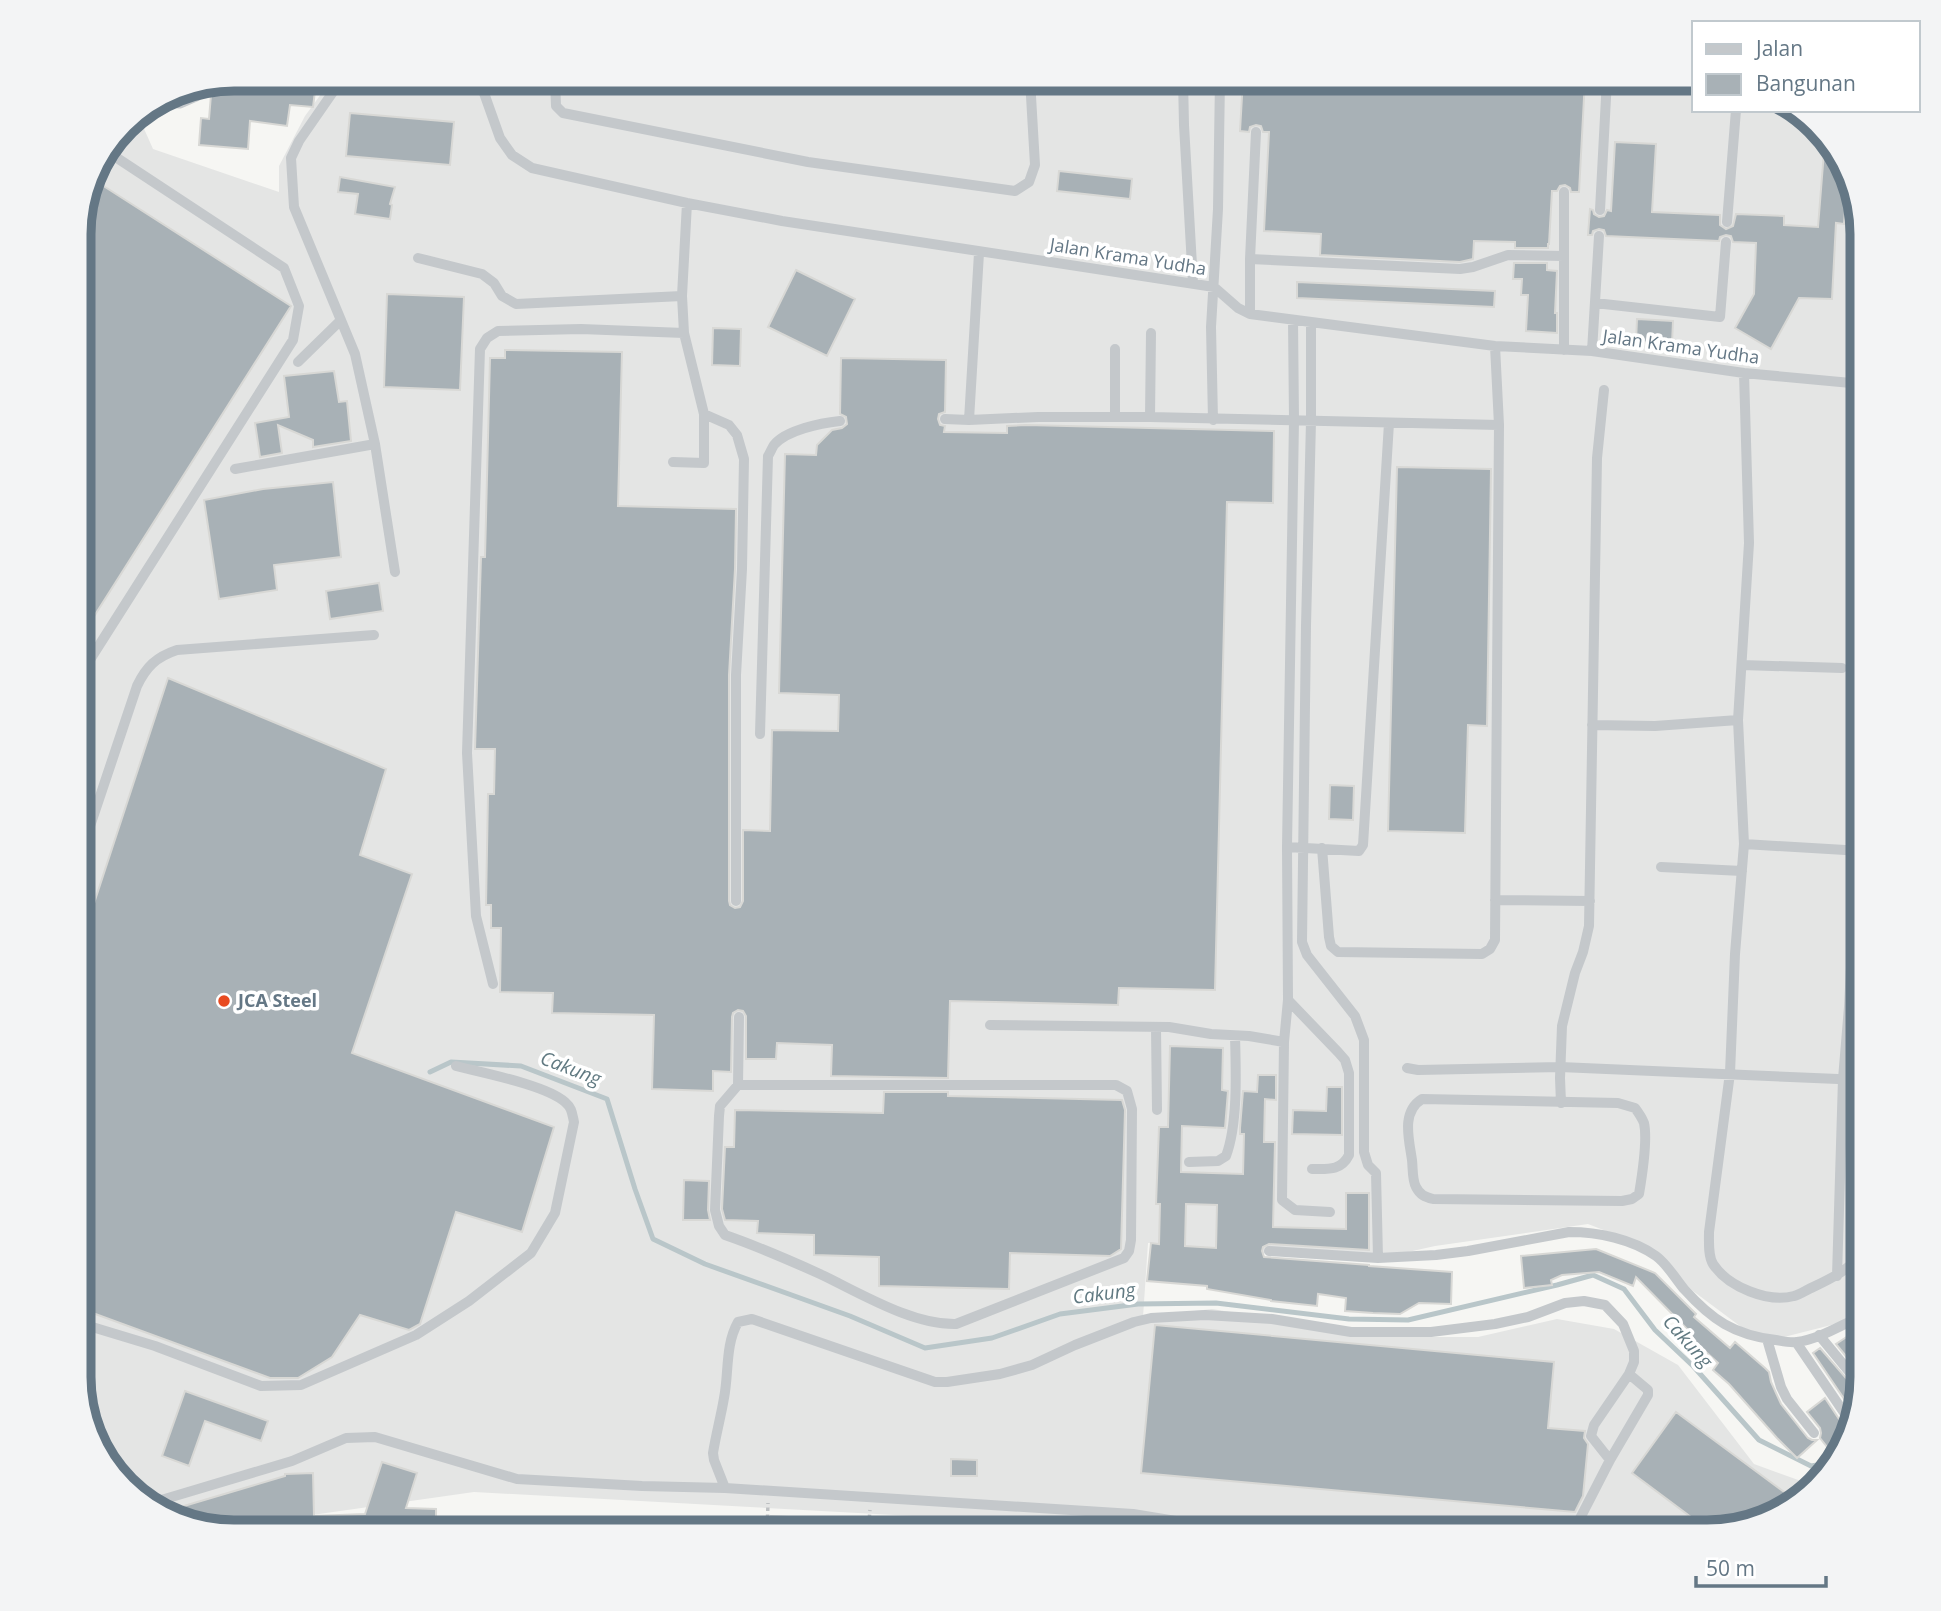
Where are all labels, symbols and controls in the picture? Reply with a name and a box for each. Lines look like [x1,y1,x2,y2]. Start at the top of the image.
legend [1692,21,1920,112]
text: Jalan [1754,34,1803,62]
text: Bangunan [1756,69,1856,97]
street label: Jalan Krama Yudha [1046,231,1208,280]
street label: Jalan Krama Yudha [1599,323,1761,369]
place label: JCA Steel [236,988,317,1012]
marker: JCA Steel [216,993,232,1009]
water label: Cakung [537,1045,606,1092]
water label: Cakung [1071,1276,1138,1310]
water label: Cakung [1657,1309,1719,1374]
scale bar [1696,1544,1826,1588]
text: 50 m [1706,1554,1755,1582]

